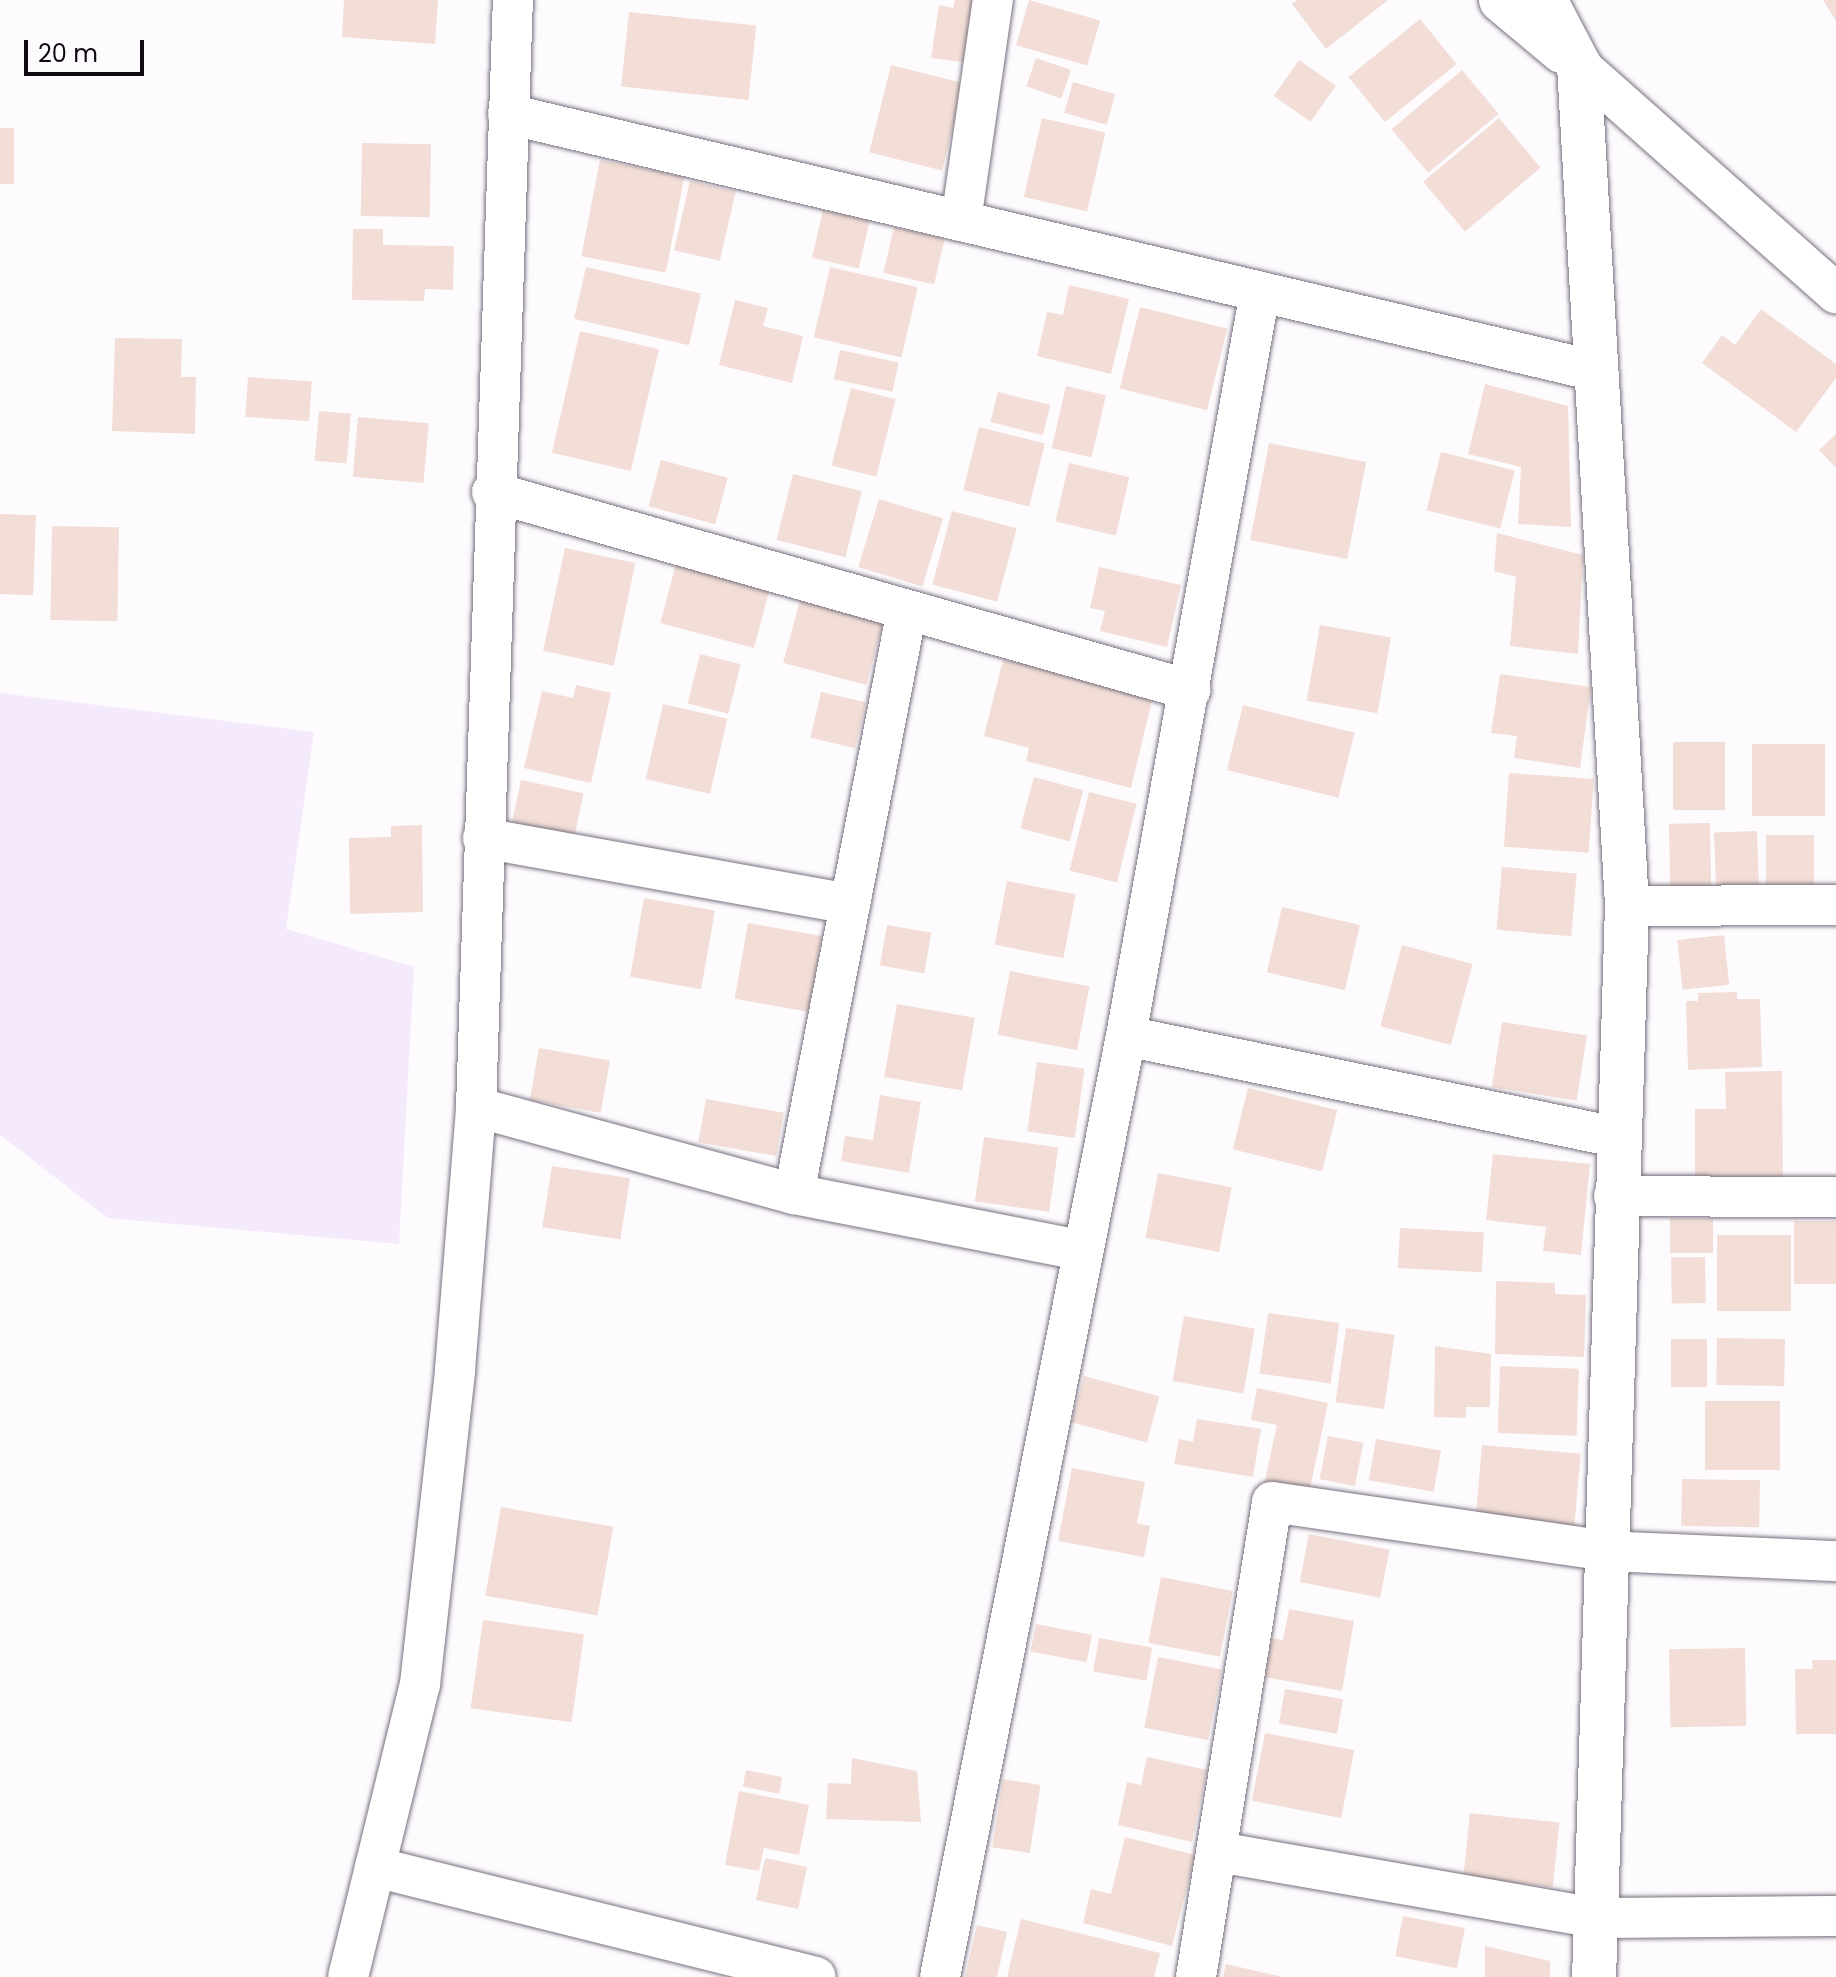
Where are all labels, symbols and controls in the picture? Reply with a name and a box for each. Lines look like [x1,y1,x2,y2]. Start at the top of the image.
scale bar [28,24,148,74]
text: 20 m [38,37,98,70]

